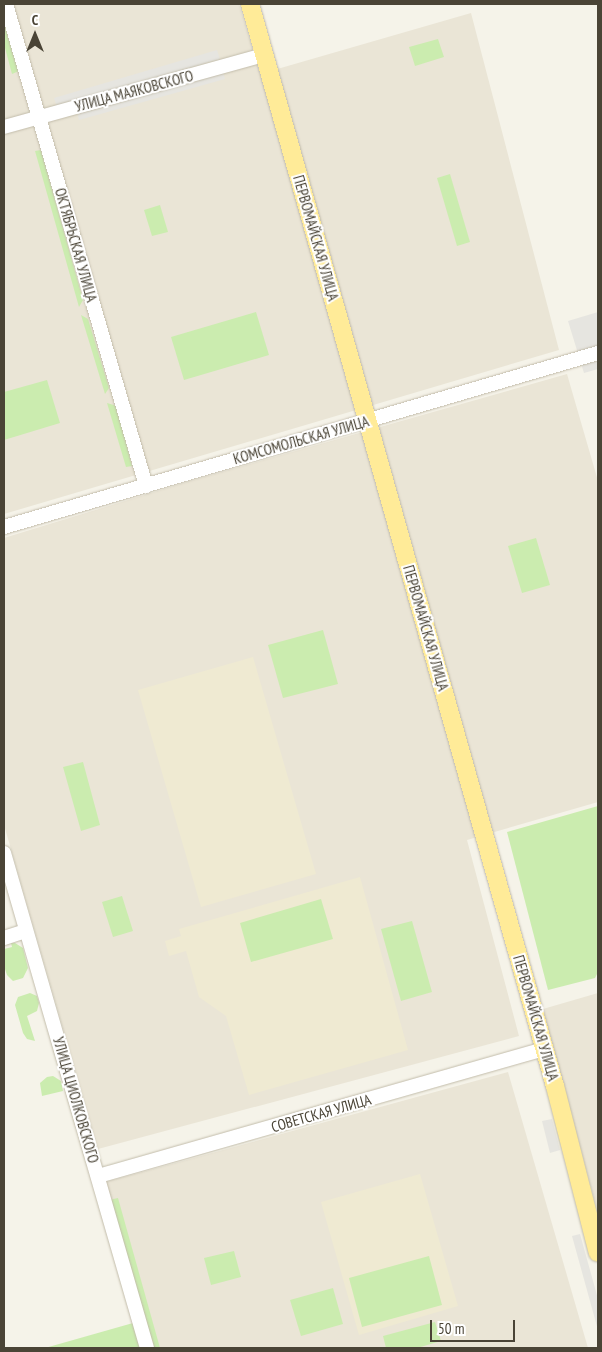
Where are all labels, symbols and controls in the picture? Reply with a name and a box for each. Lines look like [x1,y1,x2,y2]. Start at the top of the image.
north arrow [10,10,60,60]
text: С [32,11,38,29]
street label: УЛИЦА МАЯКОВСКОГО [73,66,195,116]
street label: ПЕРВОМАЙСКАЯ УЛИЦА [289,173,343,303]
street label: ОКТЯБРЬСКАЯ УЛИЦА [51,186,101,304]
street label: КОМСОМОЛЬСКАЯ УЛИЦА [231,412,371,468]
street label: ПЕРВОМАЙСКАЯ УЛИЦА [399,563,453,693]
street label: ПЕРВОМАЙСКАЯ УЛИЦА [509,953,563,1083]
street label: УЛИЦА ЦИОЛКОВСКОГО [49,1035,103,1165]
street label: СОВЕТСКАЯ УЛИЦА [269,1090,373,1136]
scale bar [432,1310,517,1342]
text: 50 m [438,1319,464,1338]

